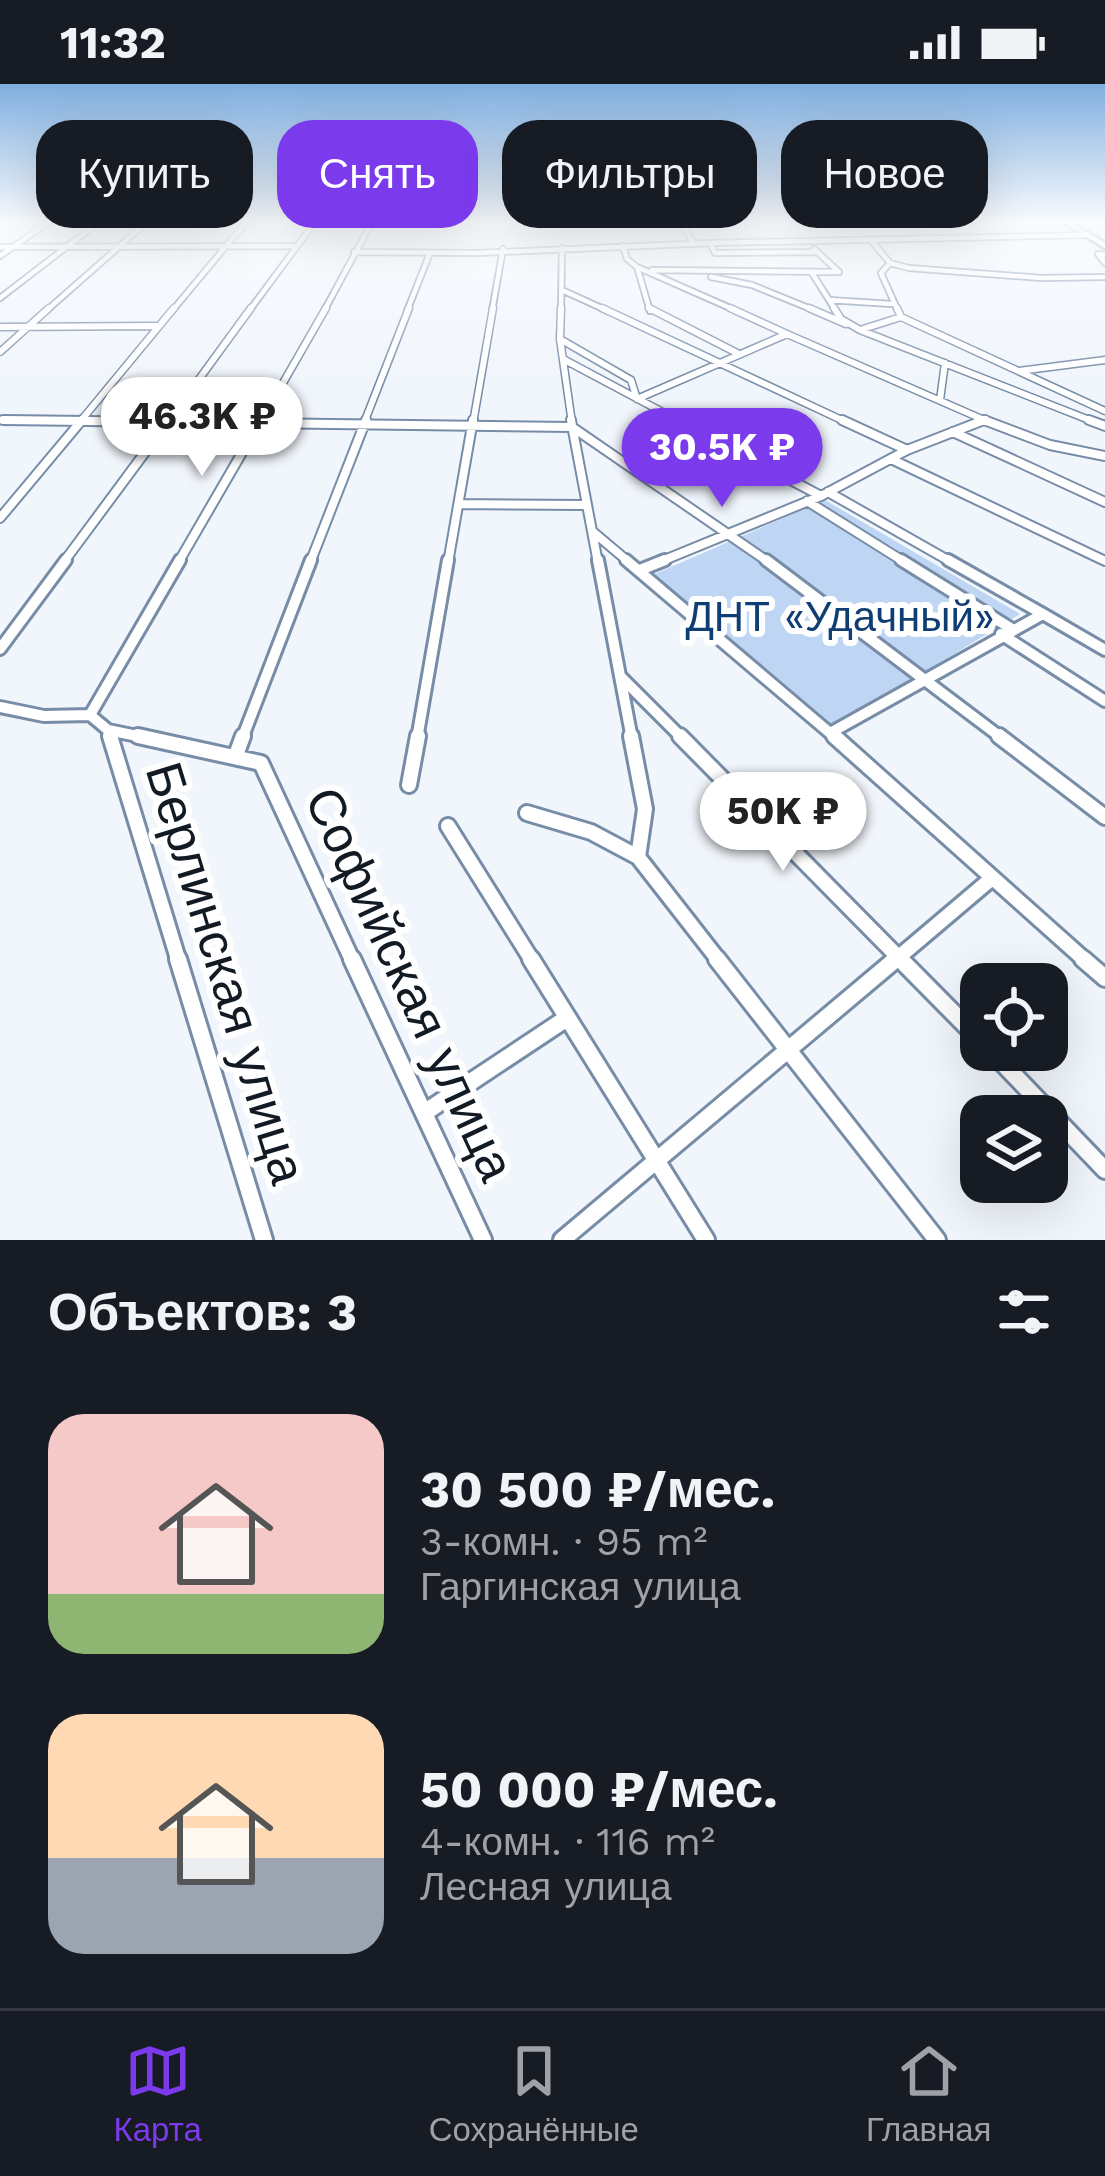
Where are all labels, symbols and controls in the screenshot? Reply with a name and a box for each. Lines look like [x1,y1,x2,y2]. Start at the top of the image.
text: 11:32 [60,16,166,69]
chip: Купить [36,120,253,228]
chip: Снять [277,120,478,228]
chip: Фильтры [502,120,757,228]
chip: Новое [781,120,988,228]
pin: 46.3K ₽ [91,377,313,479]
text: 46.3K ₽ [128,393,276,438]
pin: 30.5K ₽ [611,408,833,510]
text: 30.5K ₽ [649,424,795,469]
park label: ДНТ «Удачный» [685,592,995,641]
street label: Берлинская улица [134,755,318,1191]
pin: 50K ₽ [699,772,867,874]
street label: Софийская улица [293,778,527,1190]
text: 50K ₽ [727,788,839,833]
map controls [960,963,1068,1203]
button: locate [960,963,1068,1071]
button: layers [960,1095,1068,1203]
icon: filters [991,1279,1057,1345]
text: Объектов: 3 [48,1283,357,1342]
text: 30 500 ₽/мес. [420,1460,775,1519]
icon: home [144,1462,288,1606]
text: 3-комн. · 95 m² [420,1519,707,1564]
text: Гаргинская улица [420,1564,741,1609]
text: 50 000 ₽/мес. [420,1760,778,1819]
icon: home [144,1762,288,1906]
text: 4-комн. · 116 m² [420,1819,715,1864]
text: Лесная улица [420,1864,672,1909]
tab: Карта [113,2038,202,2149]
tab: Сохранённые [429,2038,639,2149]
tab: Главная [866,2038,992,2149]

